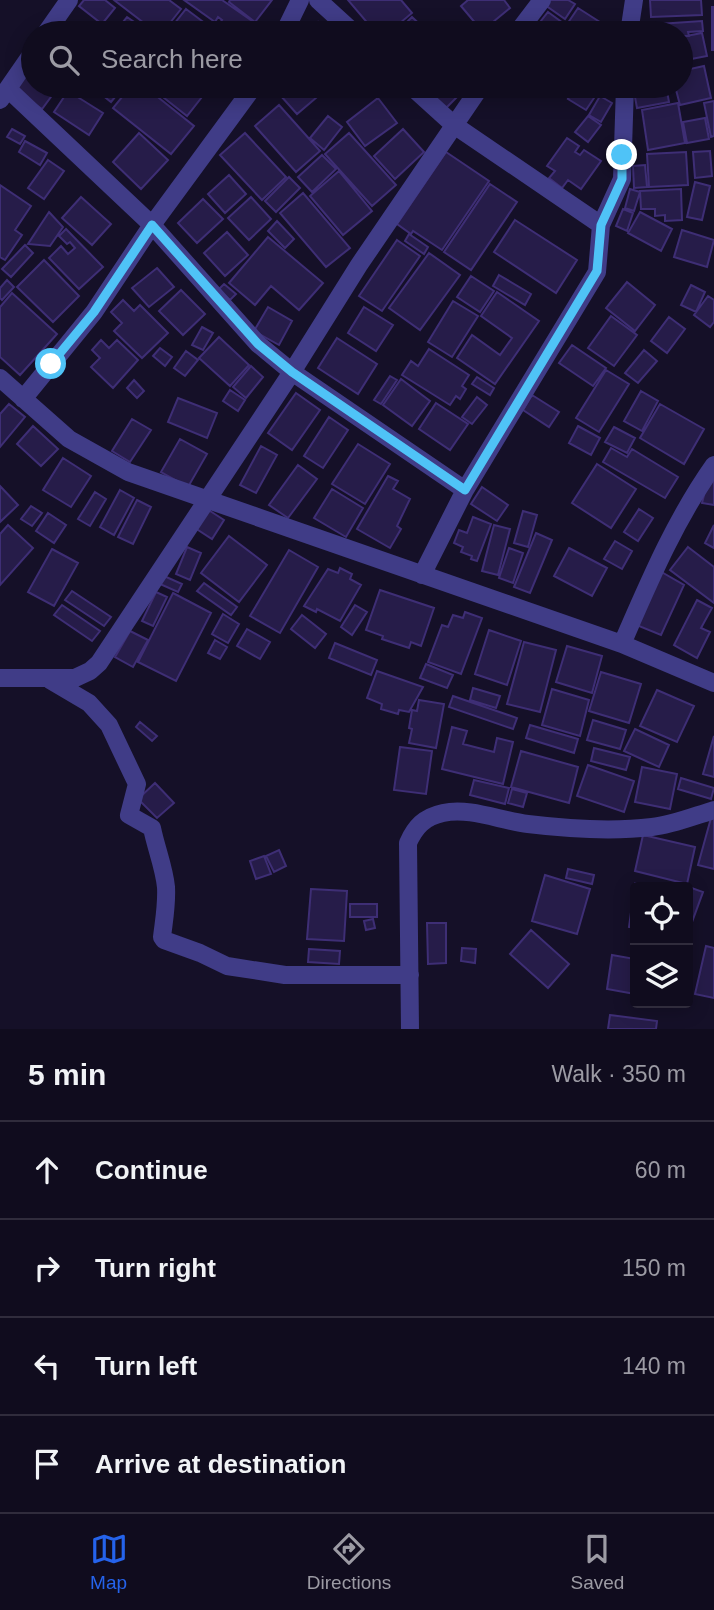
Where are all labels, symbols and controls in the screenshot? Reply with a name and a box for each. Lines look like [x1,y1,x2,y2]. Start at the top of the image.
search box [21,21,693,98]
icon: search [45,41,83,79]
text: Search here [101,44,243,74]
route end [606,139,637,170]
route start [35,348,66,379]
map controls [630,882,693,1008]
button: locate [630,882,693,945]
button: layers [630,945,693,1008]
text: 5 min [28,1058,106,1091]
text: Walk · 350 m [551,1061,686,1087]
icon: ahead [28,1151,66,1189]
text: Continue [95,1155,208,1185]
text: 60 m [635,1157,686,1183]
icon: right [28,1249,66,1287]
text: Turn right [95,1253,216,1283]
text: 150 m [622,1255,686,1281]
icon: left [28,1347,66,1385]
text: Turn left [95,1351,197,1381]
text: 140 m [622,1353,686,1379]
icon: arrive [28,1445,66,1483]
text: Arrive at destination [95,1449,346,1479]
tab: Map [90,1530,128,1594]
tab: Directions [307,1530,391,1594]
tab: Saved [570,1530,624,1594]

